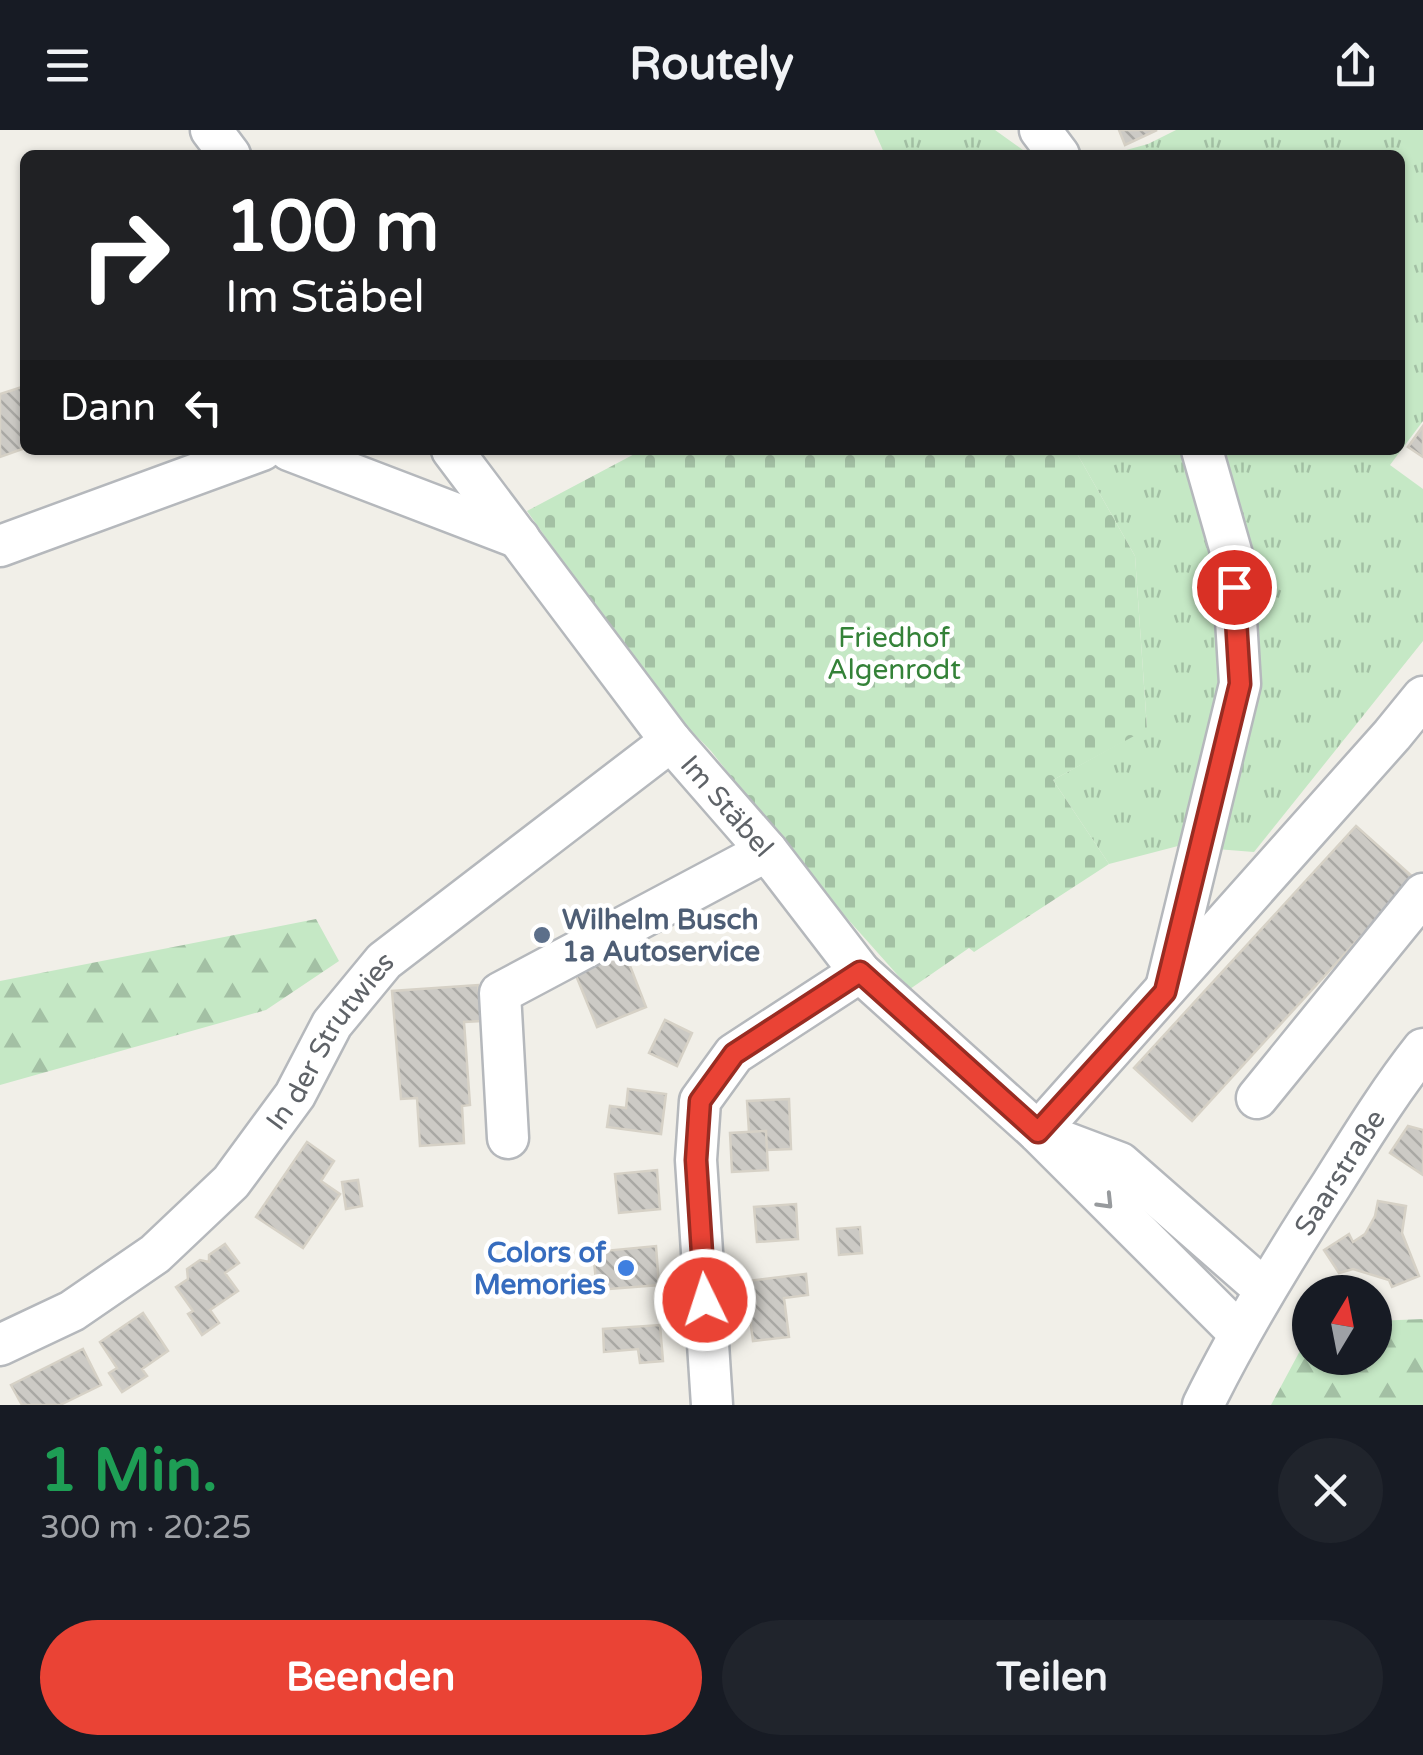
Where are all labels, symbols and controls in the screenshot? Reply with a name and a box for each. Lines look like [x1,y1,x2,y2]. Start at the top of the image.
icon: menu [40,38,95,93]
text: Routely [629,38,794,92]
icon: share [1328,38,1383,93]
text: 100 m [225,186,439,270]
icon: right [60,190,190,320]
text: Im Stäbel [225,271,425,325]
icon: left [176,380,231,435]
text: Dann [60,385,156,431]
pin [1192,545,1277,630]
icon: arrive [1207,560,1262,615]
park label: Friedhof Algenrodt [827,621,961,687]
street label: Im Stäbel [673,748,780,864]
place label: Wilhelm Busch 1a Autoservice [562,903,760,969]
marker: Wilhelm Busch 1a Autoservice [531,924,553,946]
street label: In der Strutwies [259,944,401,1137]
street label: Saarstraße [1287,1103,1393,1242]
one-way arrow [1094,1191,1112,1209]
place label: Colors of Memories [474,1236,607,1302]
position arrow [653,1248,757,1352]
marker: Colors of Memories [615,1257,637,1279]
north arrow [1292,1275,1392,1375]
map controls [1292,1275,1392,1375]
text: 1 Min. [40,1435,218,1507]
button: close [1278,1438,1383,1543]
text: 300 m · 20:25 [40,1509,252,1547]
button: Beenden [40,1620,702,1735]
button: Teilen [722,1620,1383,1735]

